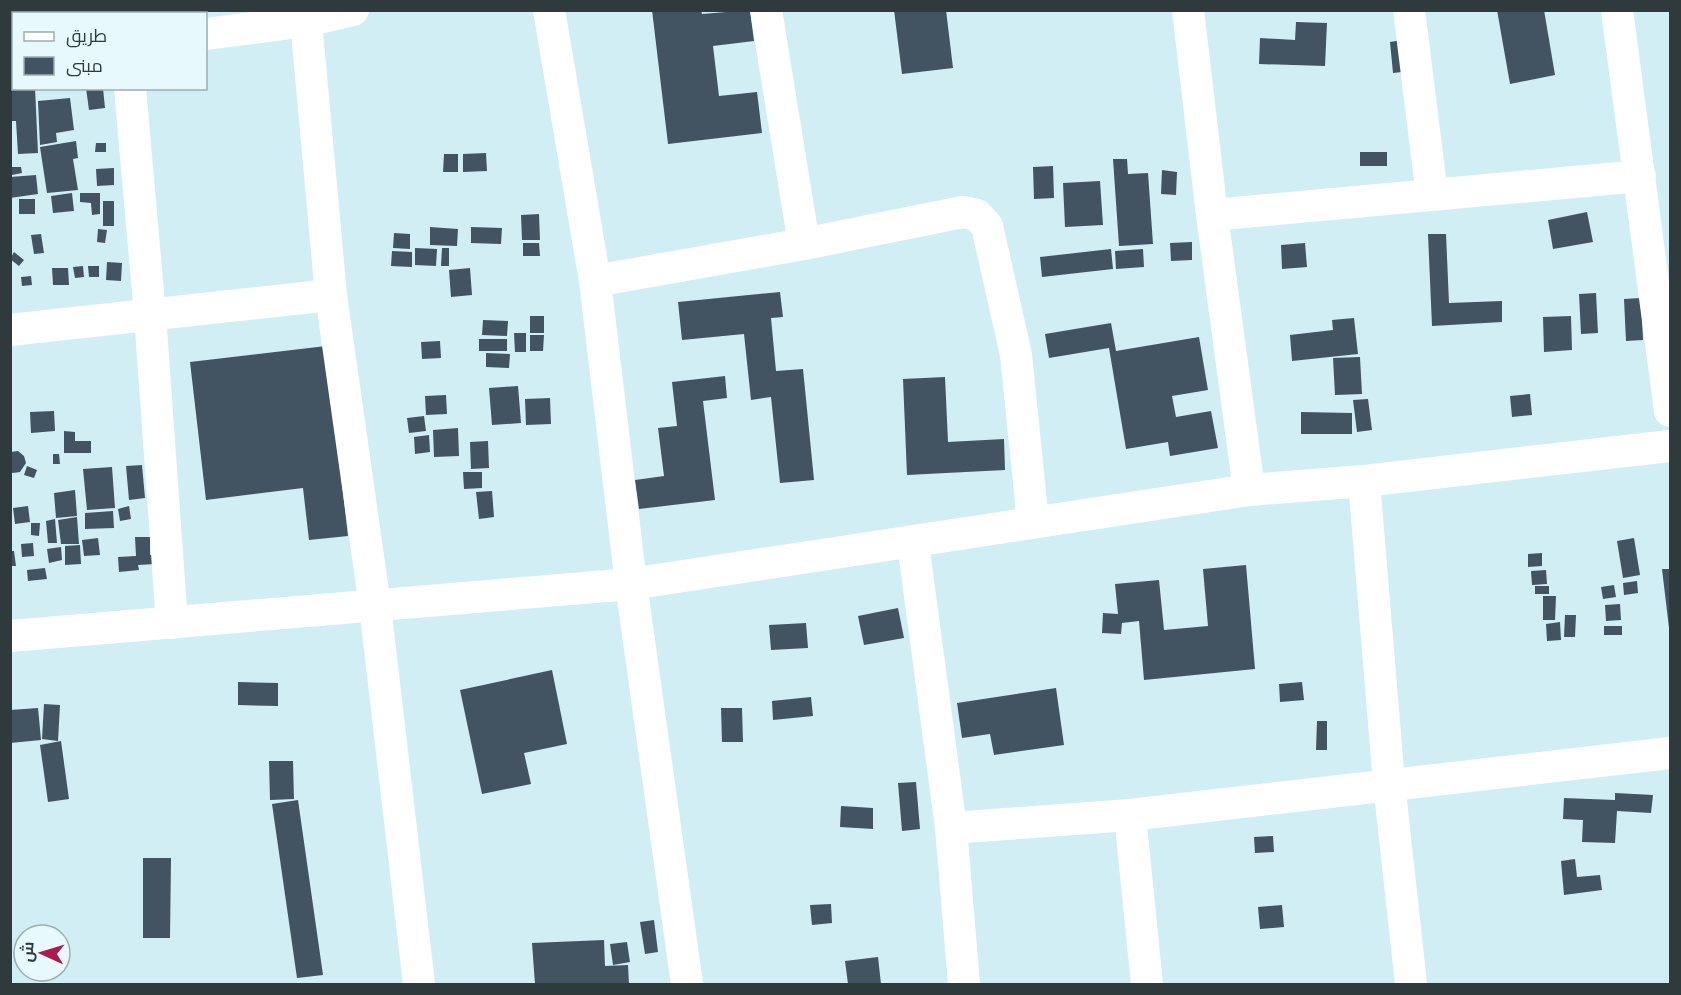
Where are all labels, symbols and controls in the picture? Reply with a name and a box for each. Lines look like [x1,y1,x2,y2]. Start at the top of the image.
legend [12,12,207,90]
text: طريق [66,24,107,48]
text: مبنى [66,54,103,77]
north arrow [12,923,72,983]
text: ش [16,941,38,963]

